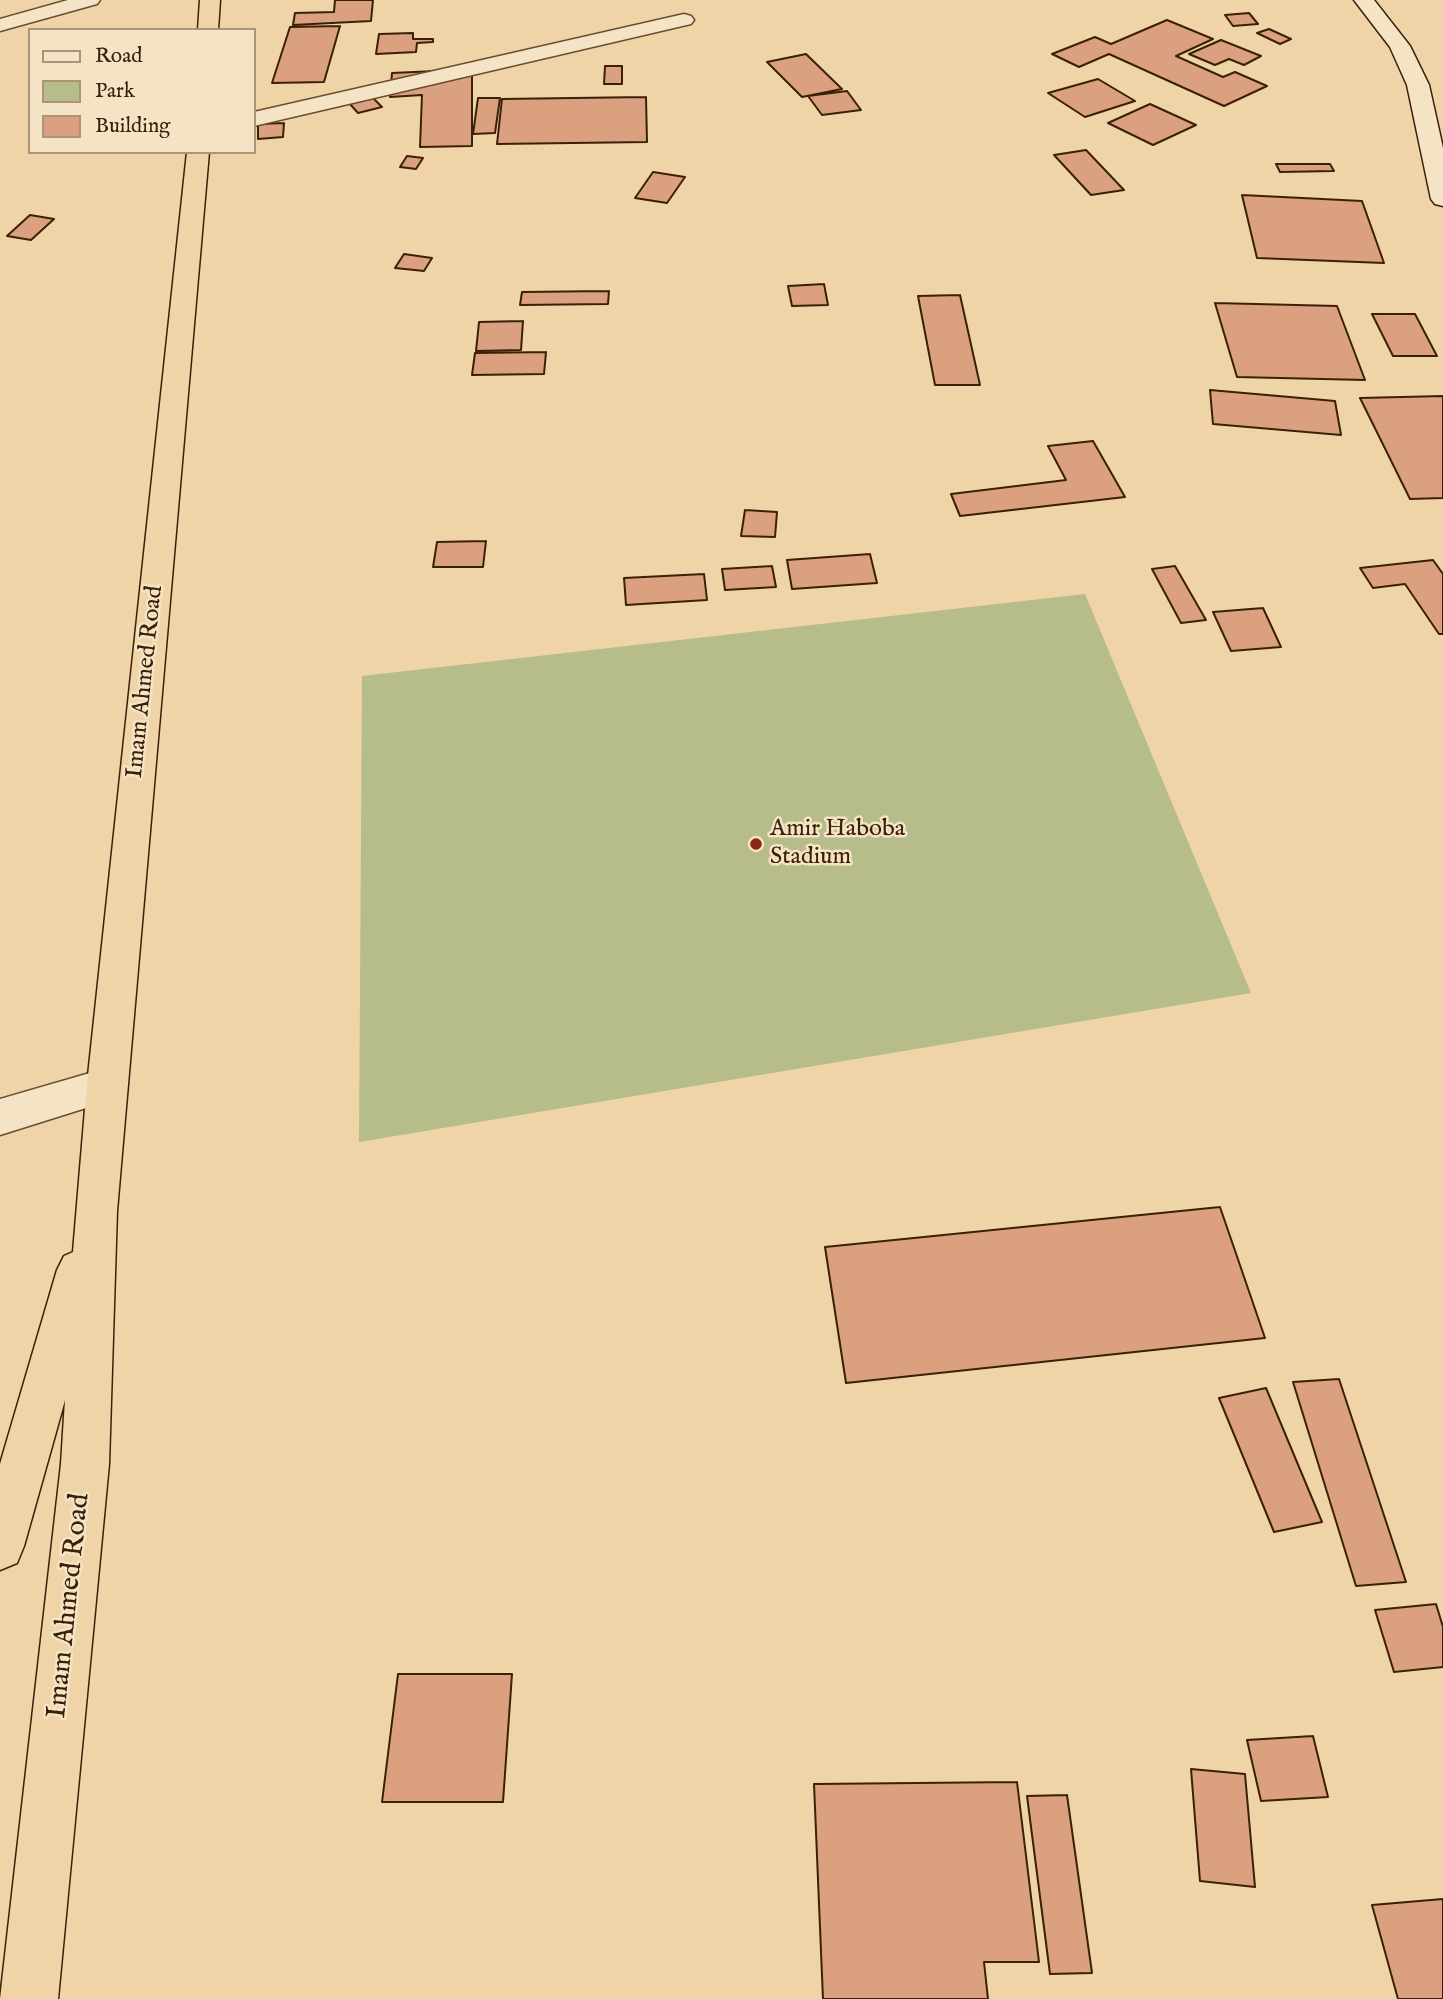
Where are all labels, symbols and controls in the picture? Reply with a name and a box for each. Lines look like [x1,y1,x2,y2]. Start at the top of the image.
legend [28,28,256,154]
text: Road [95,43,142,70]
text: Park [95,78,135,105]
text: Building [95,113,170,140]
street label: Imam Ahmed Road [122,584,170,780]
place label: Amir Haboba Stadium [770,816,905,872]
marker: Amir Haboba Stadium [748,836,764,852]
street label: Imam Ahmed Road [41,1492,99,1720]

